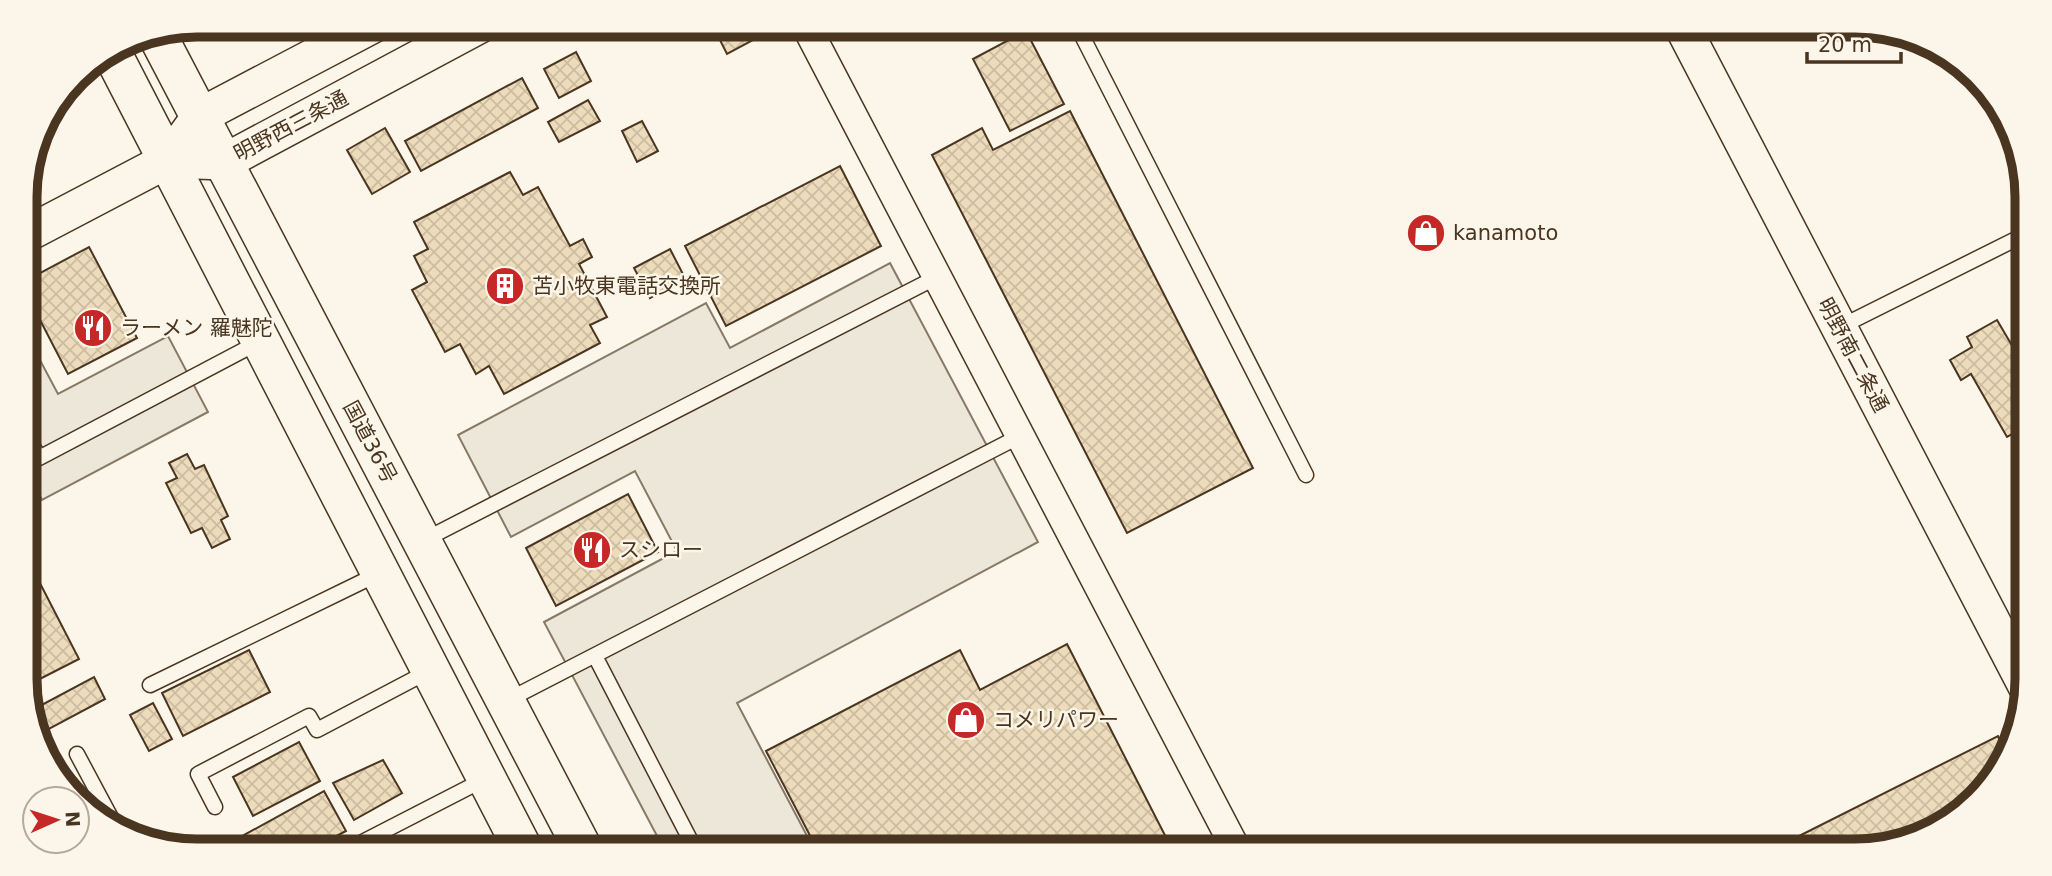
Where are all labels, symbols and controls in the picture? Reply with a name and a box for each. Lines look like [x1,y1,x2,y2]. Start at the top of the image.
scale bar [1807,21,1902,65]
text: 20 m [1818,33,1872,57]
street label: 明野西三条通 [230,86,352,166]
shop icon: kanamoto [1405,212,1447,254]
place label: kanamoto [1453,221,1558,245]
building icon: 苫小牧東電話交換所 [484,265,526,307]
place label: 苫小牧東電話交換所 [532,274,721,298]
street label: 明野南二条通 [1813,294,1893,416]
restaurant icon: ラーメン 羅魅陀 [72,307,114,349]
place label: ラーメン 羅魅陀 [120,316,273,340]
street label: 国道36号 [338,397,402,487]
restaurant icon: スシロー [571,529,613,571]
place label: スシロー [619,538,703,562]
shop icon: コメリパワー [945,699,987,741]
place label: コメリパワー [993,708,1119,732]
north arrow [21,785,91,855]
text: N [62,811,84,828]

